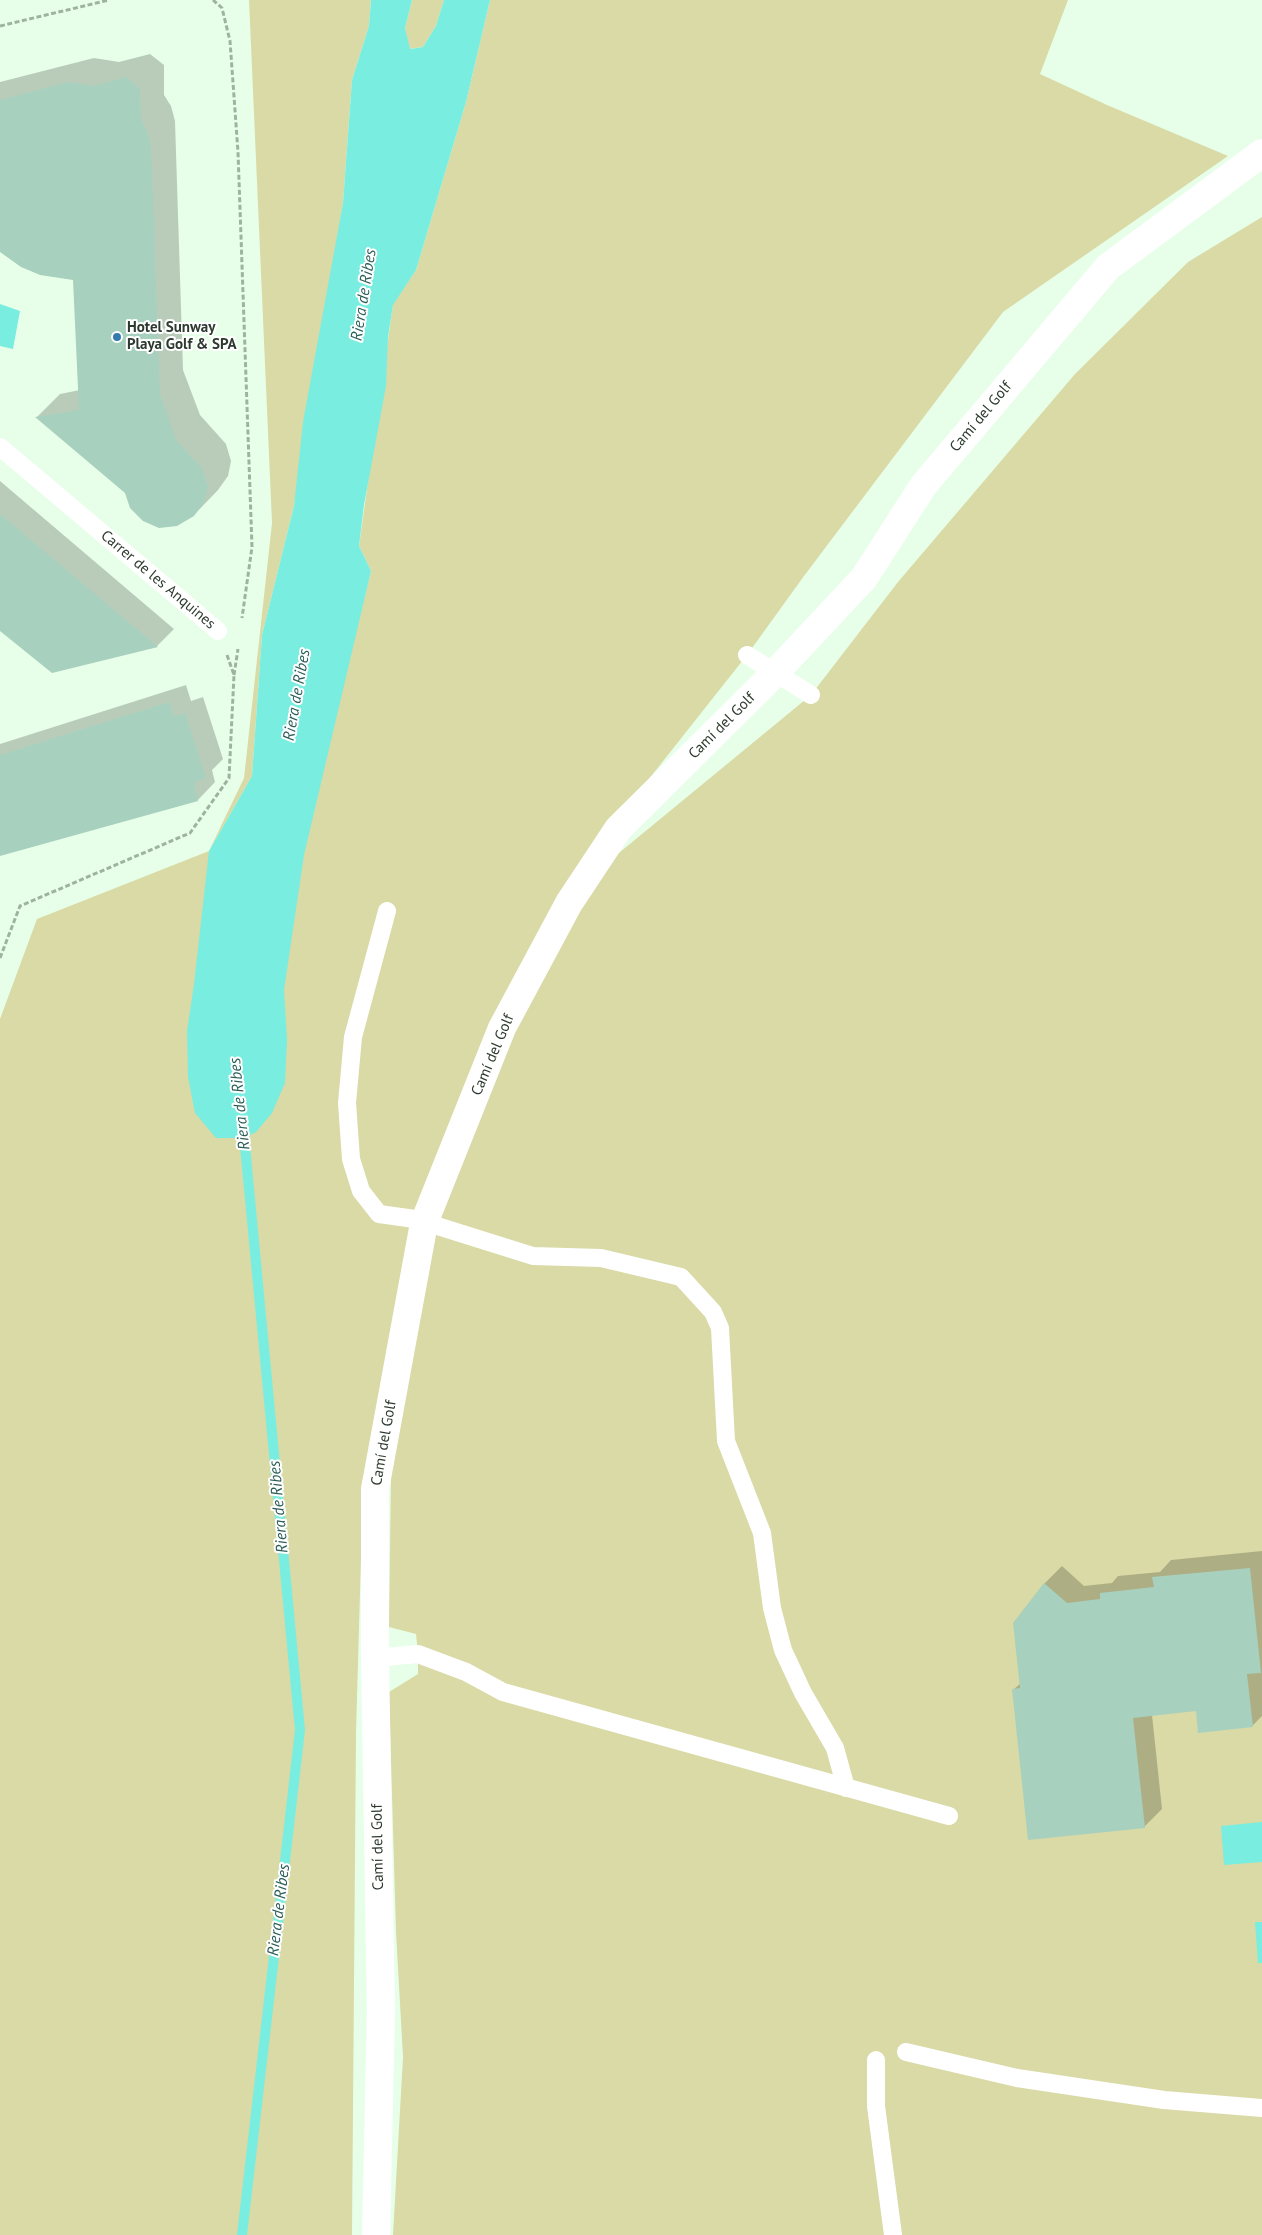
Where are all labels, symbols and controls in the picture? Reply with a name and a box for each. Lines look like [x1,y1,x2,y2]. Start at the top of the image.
water label: Riera de Ribes [347,248,381,342]
place label: Hotel Sunway Playa Golf & SPA [127,319,236,354]
marker: Hotel Sunway Playa Golf & SPA [111,331,123,343]
street label: Camí del Golf [946,378,1016,456]
street label: Carrer de les Anquines [97,527,219,633]
water label: Riera de Ribes [280,648,314,742]
street label: Camí del Golf [685,689,759,763]
street label: Camí del Golf [468,1012,518,1098]
water label: Riera de Ribes [226,1057,254,1151]
street label: Camí del Golf [368,1399,400,1487]
water label: Riera de Ribes [265,1460,293,1554]
street label: Camí del Golf [368,1804,388,1890]
water label: Riera de Ribes [264,1863,294,1957]

